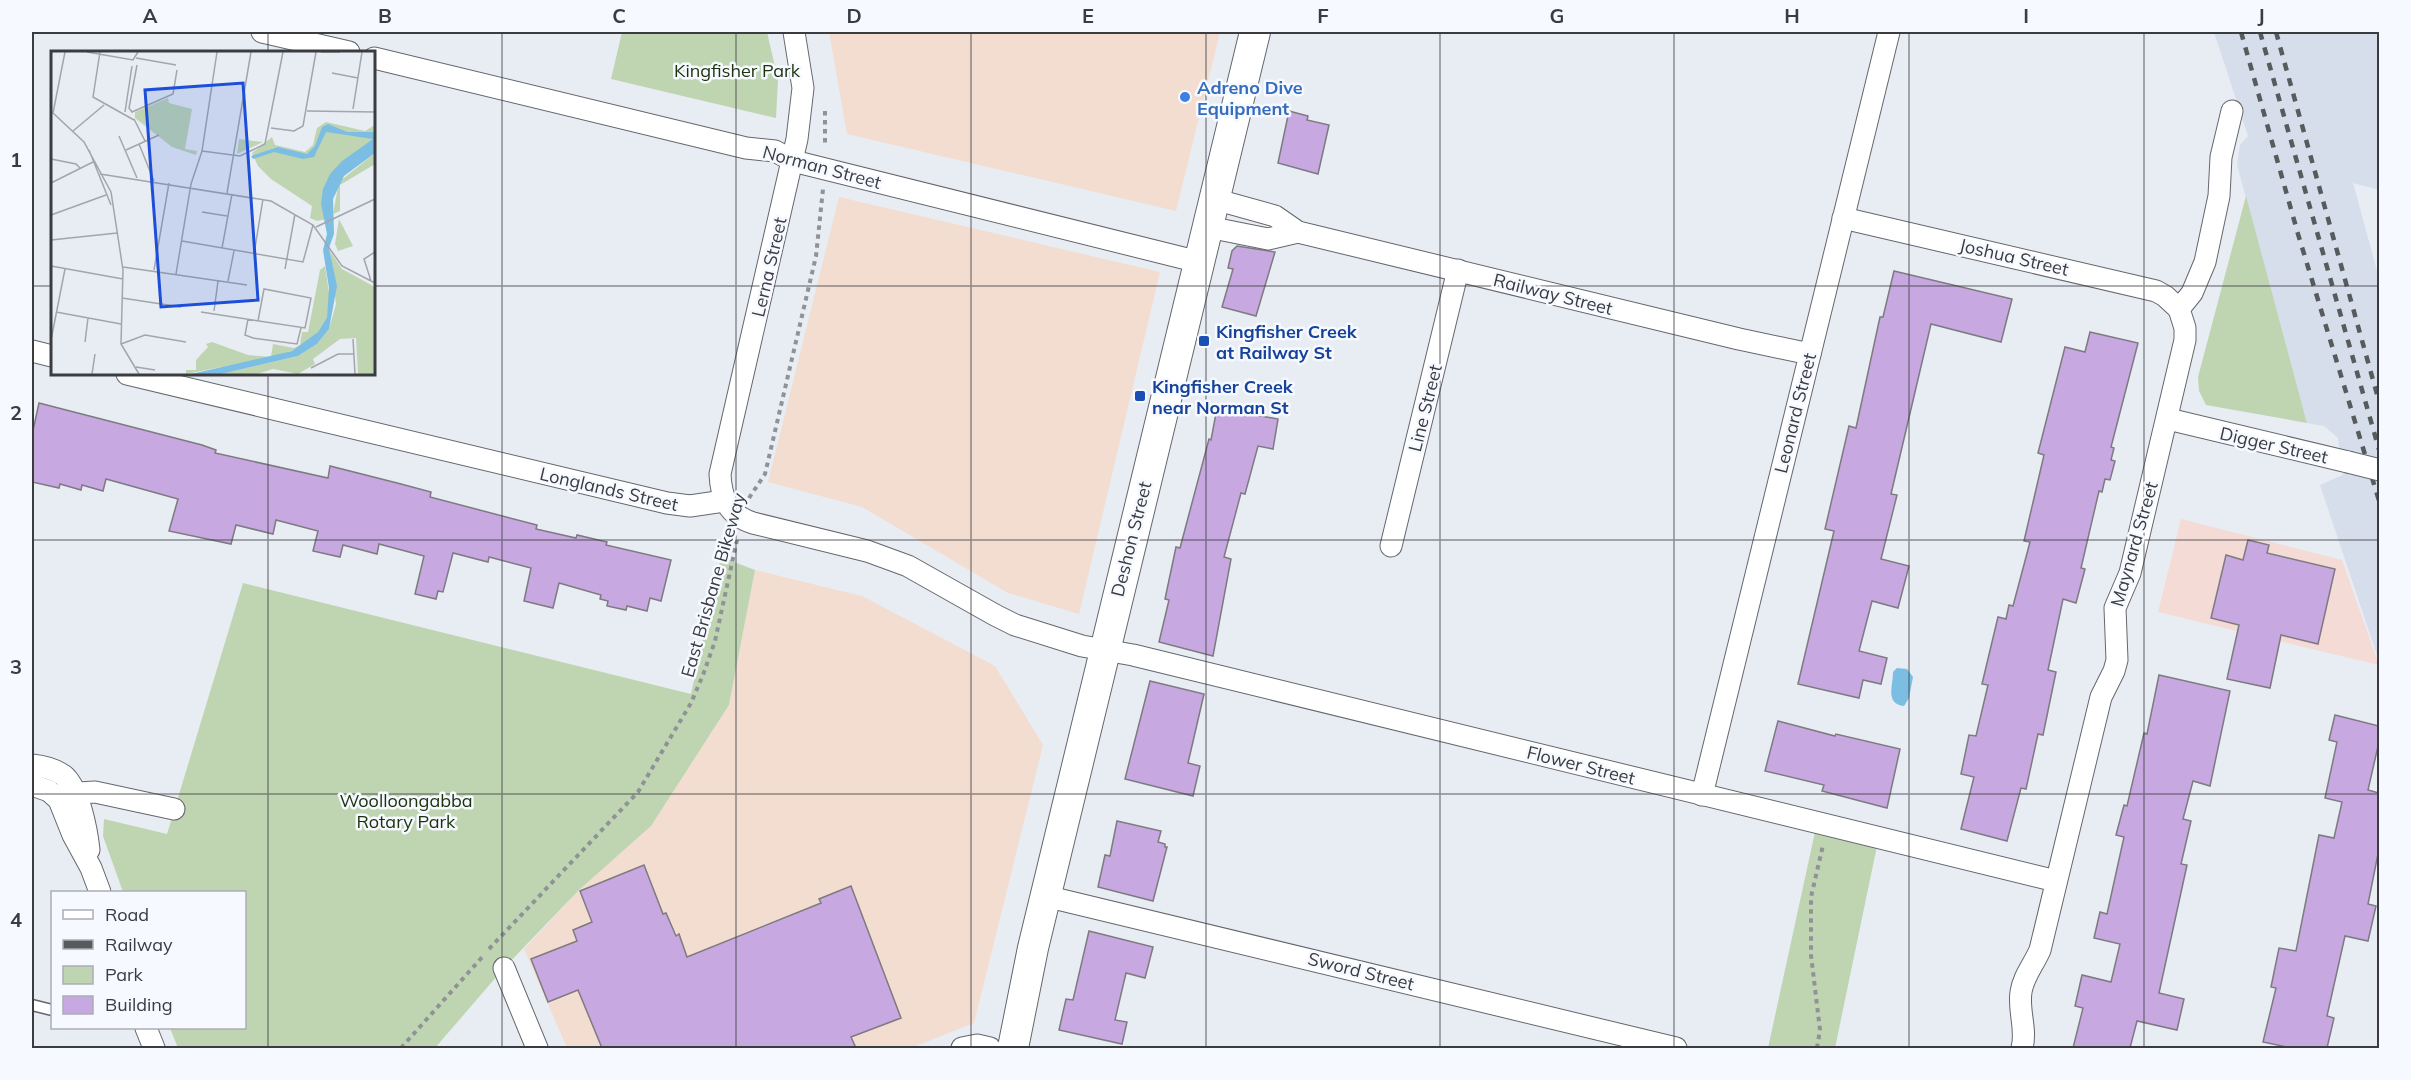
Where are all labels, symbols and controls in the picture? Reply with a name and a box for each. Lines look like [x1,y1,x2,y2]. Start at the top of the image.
text: A [143,3,158,28]
text: B [378,3,392,28]
text: C [612,3,626,28]
text: D [846,3,862,28]
text: E [1082,3,1094,28]
text: F [1317,3,1329,28]
text: G [1550,3,1564,28]
text: H [1784,3,1800,28]
text: I [2023,3,2029,28]
text: J [2257,3,2265,28]
inset map [51,51,375,375]
park label: Kingfisher Park [674,59,801,82]
place label: Adreno Dive Equipment [1197,76,1303,120]
marker: Adreno Dive Equipment [1178,90,1192,104]
street label: Norman Street [760,140,884,194]
text: 1 [10,147,22,172]
street label: Lerna Street [746,215,792,319]
street label: Joshua Street [1957,233,2071,281]
street label: Railway Street [1491,268,1615,320]
place label: Kingfisher Creek at Railway St [1216,320,1358,364]
marker: Kingfisher Creek at Railway St [1197,334,1211,348]
street label: Leonard Street [1769,351,1821,475]
street label: Line Street [1403,362,1447,454]
place label: Kingfisher Creek near Norman St [1152,375,1294,419]
marker: Kingfisher Creek near Norman St [1133,389,1147,403]
text: 2 [10,400,22,425]
street label: Digger Street [2218,421,2330,469]
street label: Longlands Street [538,462,680,516]
street label: Deshon Street [1106,479,1156,599]
street label: Maynard Street [2105,479,2163,609]
street label: East Brisbane Bikeway [676,490,750,680]
text: 3 [10,654,22,679]
street label: Flower Street [1524,740,1638,790]
park label: Woolloongabba Rotary Park [339,789,473,833]
legend [51,891,246,1029]
text: Road [105,903,149,926]
text: 4 [10,907,22,932]
text: Railway [105,933,173,956]
street label: Sword Street [1306,947,1416,995]
text: Park [105,963,144,986]
text: Building [105,993,173,1016]

